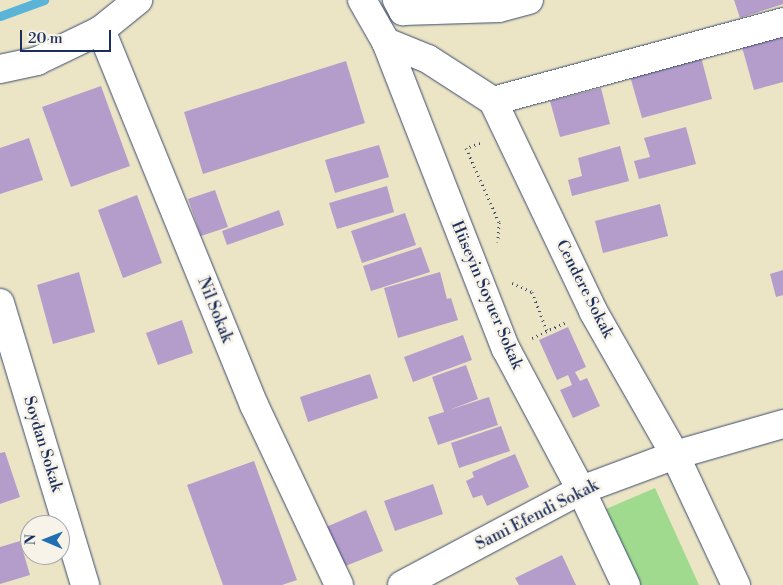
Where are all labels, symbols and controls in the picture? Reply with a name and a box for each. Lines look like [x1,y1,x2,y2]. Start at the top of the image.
scale bar [22,20,114,52]
text: 20 m [28,29,63,48]
street label: Hüseyin Soyuer Sokak [447,218,527,372]
street label: Cendere Sokak [552,237,618,341]
street label: Nil Sokak [193,275,237,345]
street label: Soydan Sokak [19,394,67,494]
street label: Sami Efendi Sokak [472,476,602,554]
north arrow [20,515,70,565]
text: N [22,534,40,545]

